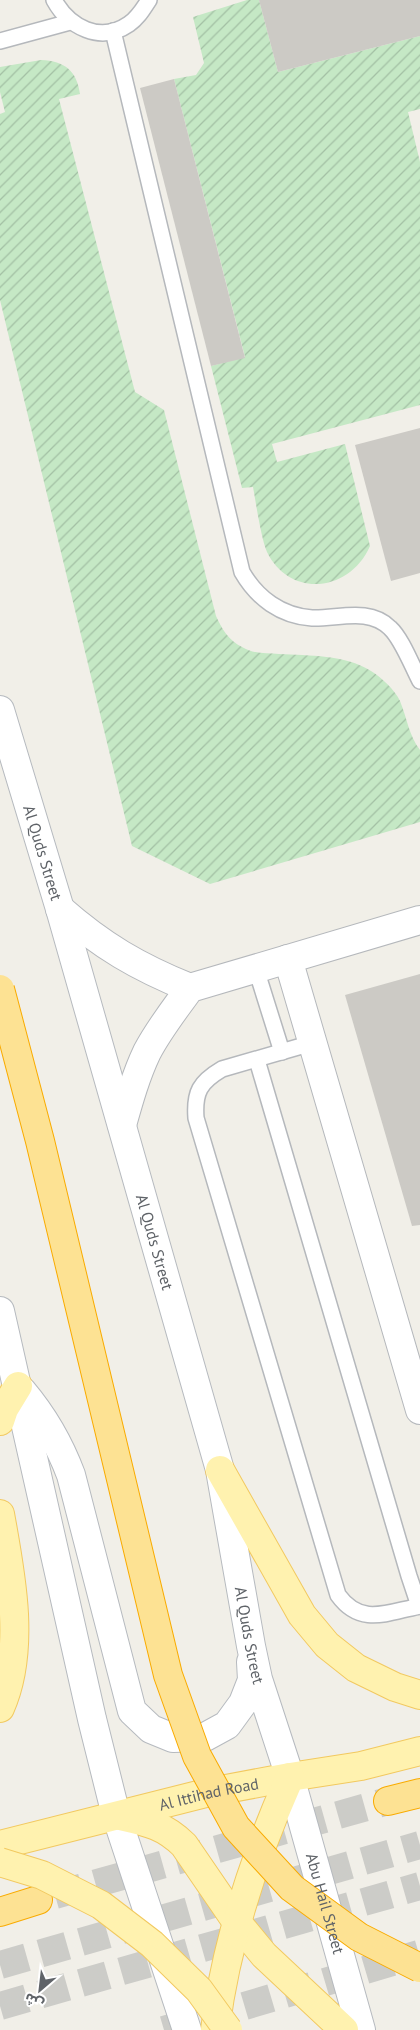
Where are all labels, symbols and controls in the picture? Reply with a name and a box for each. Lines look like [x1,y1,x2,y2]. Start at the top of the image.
street label: Al Quds Street [19,803,67,903]
street label: Al Quds Street [132,1192,178,1293]
street label: Al Quds Street [231,1585,269,1687]
street label: Al Ittihad Road [157,1773,260,1815]
street label: Abu Hail Street [302,1851,349,1957]
north arrow [15,1965,65,2015]
text: ش [21,1989,47,2014]

